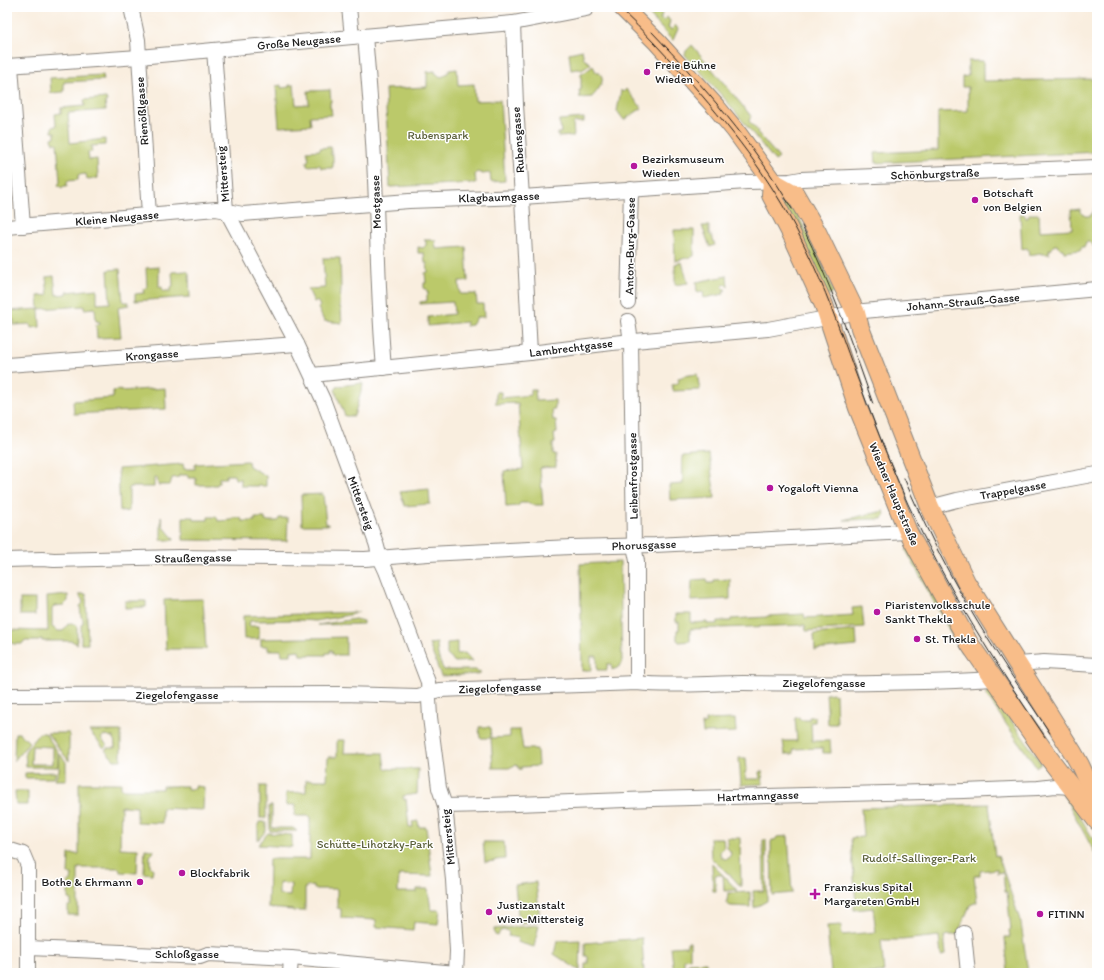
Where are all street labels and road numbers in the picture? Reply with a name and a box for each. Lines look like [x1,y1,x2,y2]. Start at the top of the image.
street label: Große Neugasse [257,31,342,53]
street label: Rienößlgasse [133,76,151,146]
street label: Rubensgasse [509,106,527,174]
street label: Mittersteig [213,144,232,203]
street label: Schönburgstraße [890,165,980,183]
street label: Mostgasse [368,175,384,229]
street label: Klagbaumgasse [458,189,540,205]
street label: Anton-Burg-Gasse [622,197,638,295]
street label: Kleine Neugasse [75,207,160,229]
street label: Johann-Strauß-Gasse [906,290,1021,314]
street label: Lambrechtgasse [528,336,614,360]
street label: Krongasse [125,346,179,364]
street label: Leibenfrostgasse [625,432,641,520]
street label: Wiedner Hauptstraße [866,440,922,548]
street label: Mittersteig [345,474,378,533]
street label: Trappelgasse [979,477,1047,503]
street label: Phorusgasse [611,537,677,553]
street label: Straußengasse [154,550,232,566]
street label: Ziegelofengasse [783,676,866,690]
street label: Ziegelofengasse [458,680,542,696]
street label: Ziegelofengasse [136,688,219,702]
street label: Hartmanngasse [717,788,799,804]
street label: Mittersteig [438,807,458,866]
street label: Schloßgasse [155,947,219,961]

